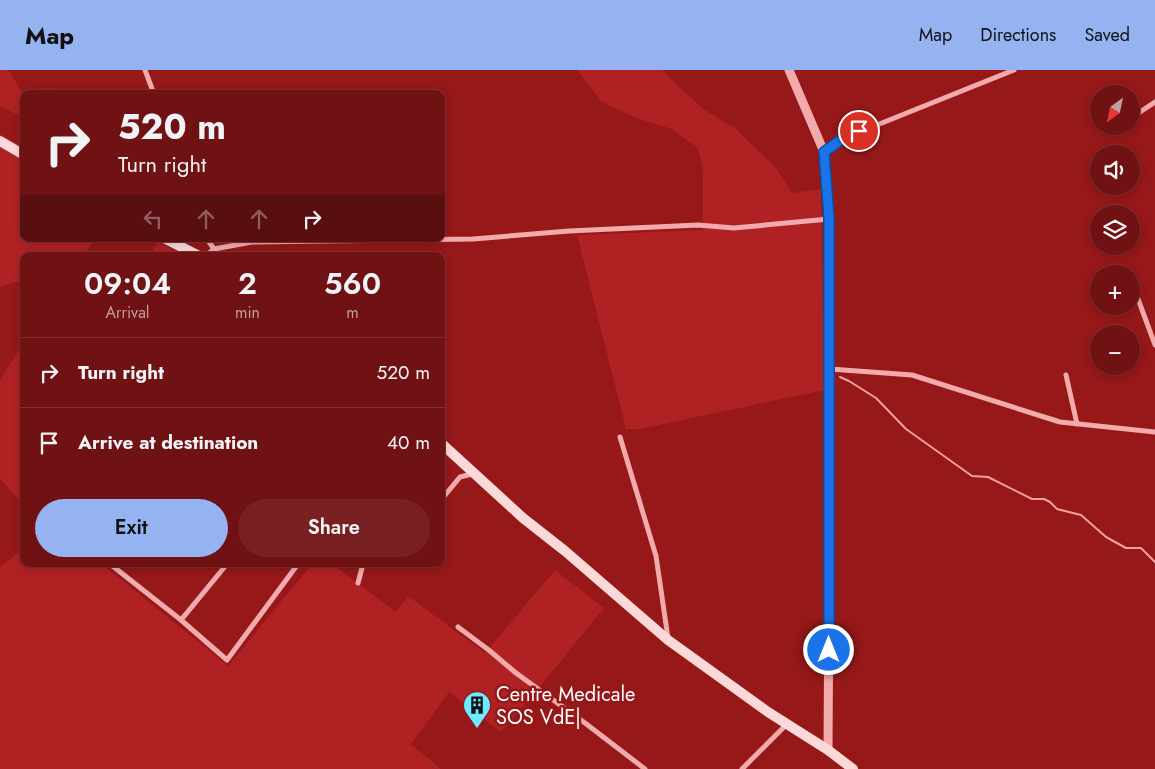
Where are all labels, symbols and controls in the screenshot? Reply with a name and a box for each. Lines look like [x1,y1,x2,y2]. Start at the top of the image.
text: Map [25,18,74,53]
text: Map [919,22,952,48]
text: Directions [980,22,1056,48]
text: Saved [1084,22,1130,48]
north arrow [1090,85,1140,135]
map controls [1090,85,1140,375]
text: 520 m [118,102,226,152]
icon: right [35,110,100,175]
pin [838,110,880,152]
icon: arrive [845,117,873,145]
button: sound [1090,145,1140,195]
text: Turn right [118,148,206,180]
icon: left [139,205,167,233]
icon: ahead [192,205,220,233]
icon: ahead [245,205,273,233]
icon: right [298,205,326,233]
button: layers [1090,205,1140,255]
text: 09:04 [84,262,171,305]
text: 2 [238,262,257,305]
text: 560 [324,262,381,305]
button: + [1090,265,1140,315]
text: Arrival [105,301,150,324]
text: min [235,301,260,324]
text: m [346,301,359,324]
button: − [1090,325,1140,375]
icon: right [35,359,63,387]
text: Turn right [78,359,164,386]
text: 520 m [377,359,430,386]
icon: arrive [35,429,63,457]
text: Arrive at destination [78,429,258,456]
text: 40 m [387,429,430,456]
button: Exit [35,499,228,557]
button: Share [238,499,430,557]
position arrow [802,623,854,675]
place label: Centre Medicale SOS VdE| [496,680,635,732]
building icon: Centre Medicale SOS VdE| [462,690,492,729]

